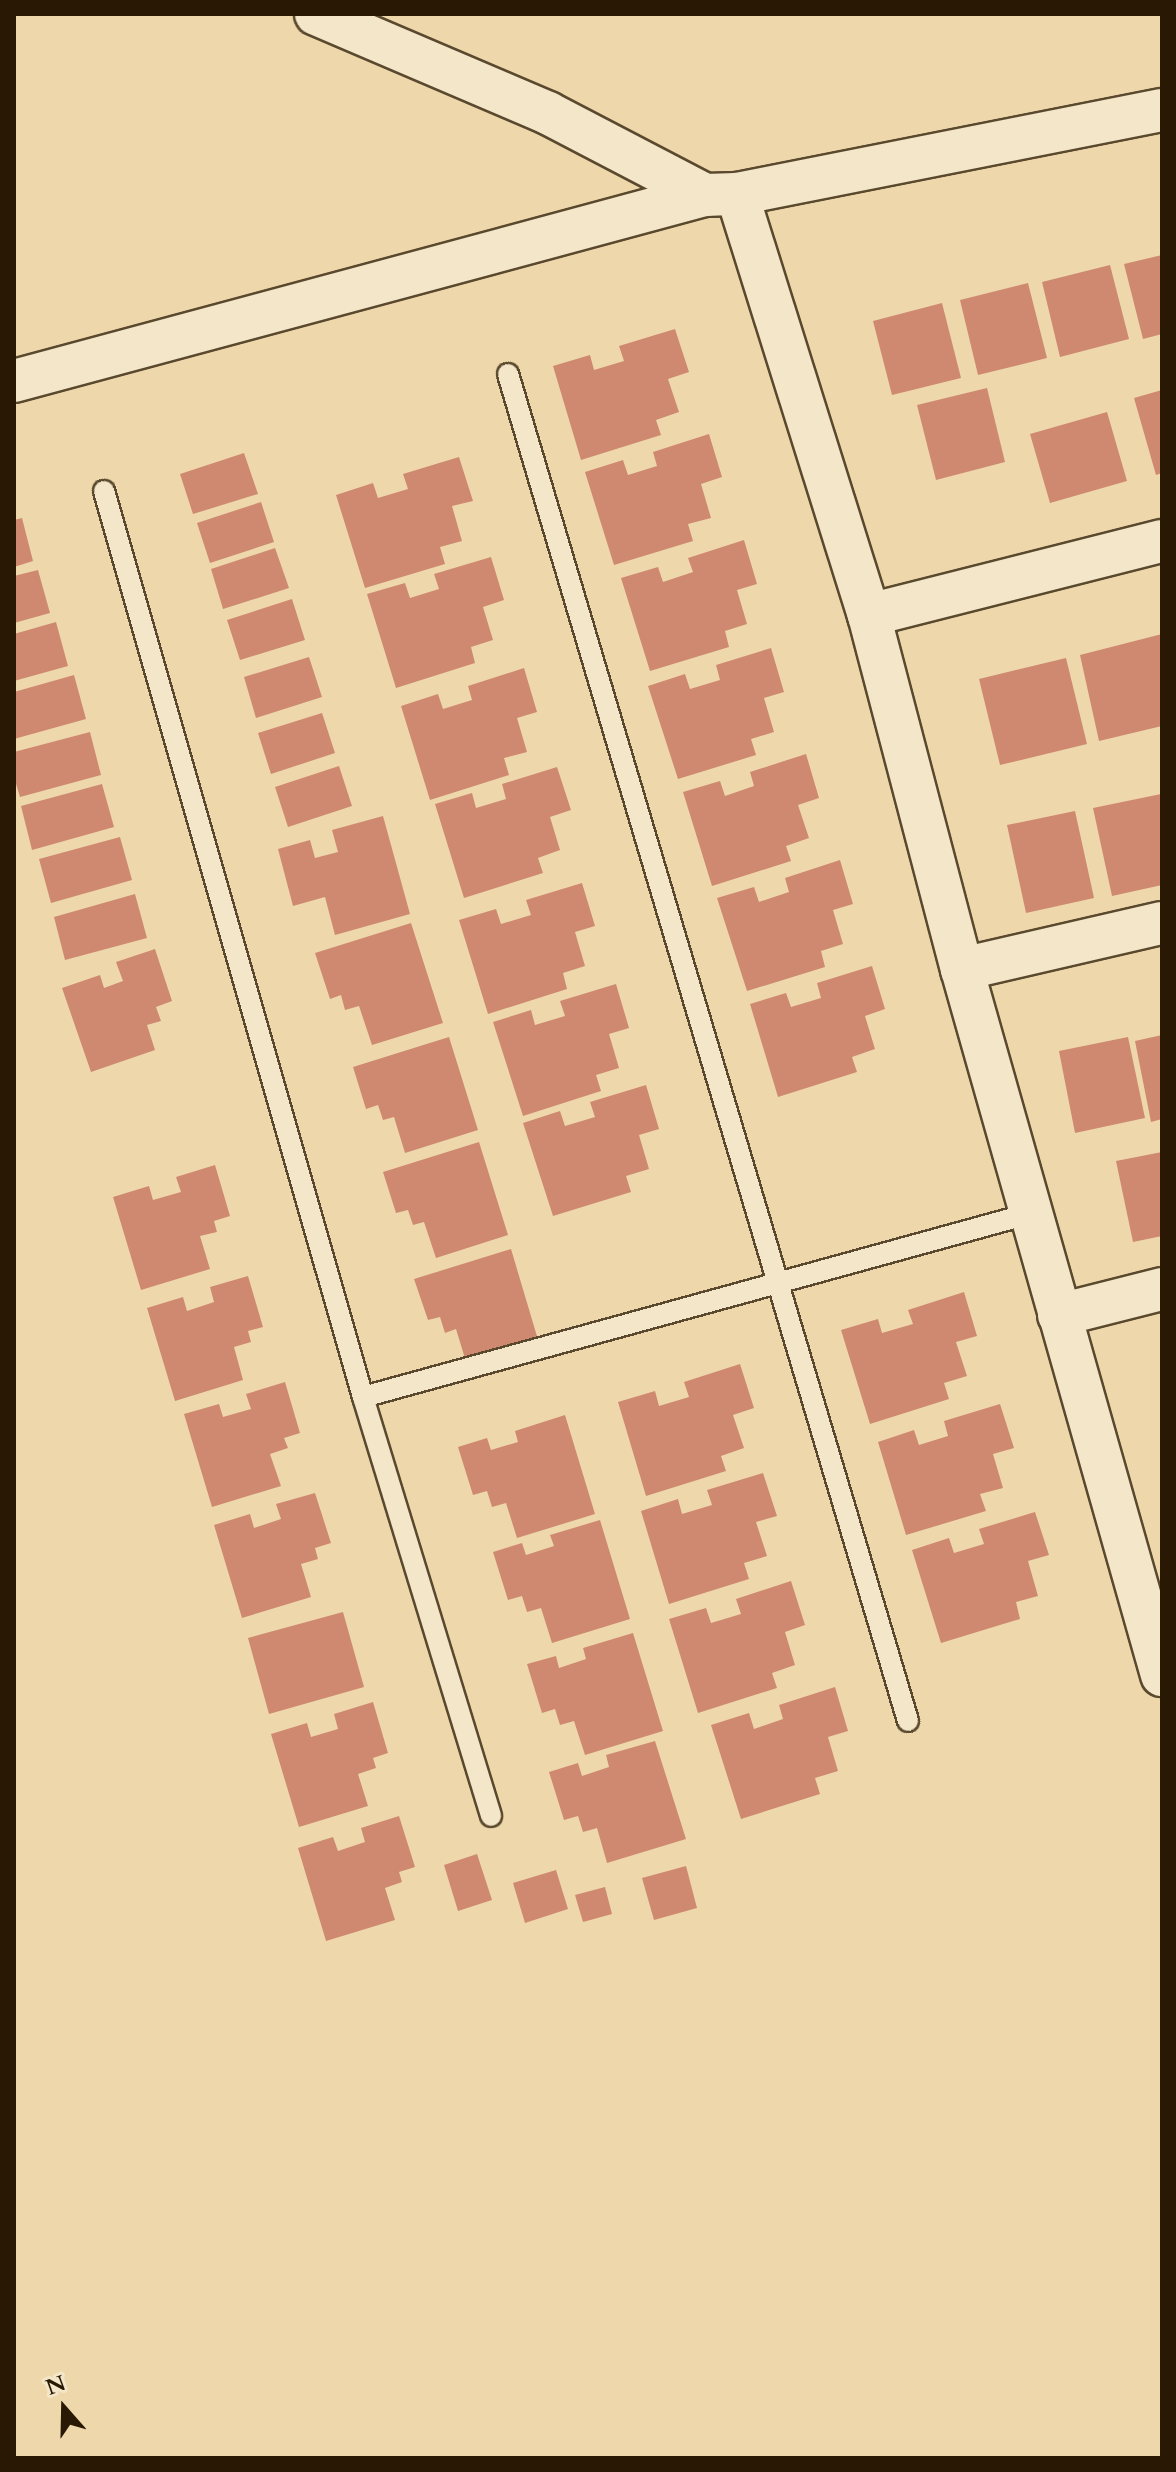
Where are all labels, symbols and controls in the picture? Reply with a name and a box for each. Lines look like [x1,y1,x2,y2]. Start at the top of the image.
north arrow [24,2368,104,2448]
text: N [42,2368,70,2403]

